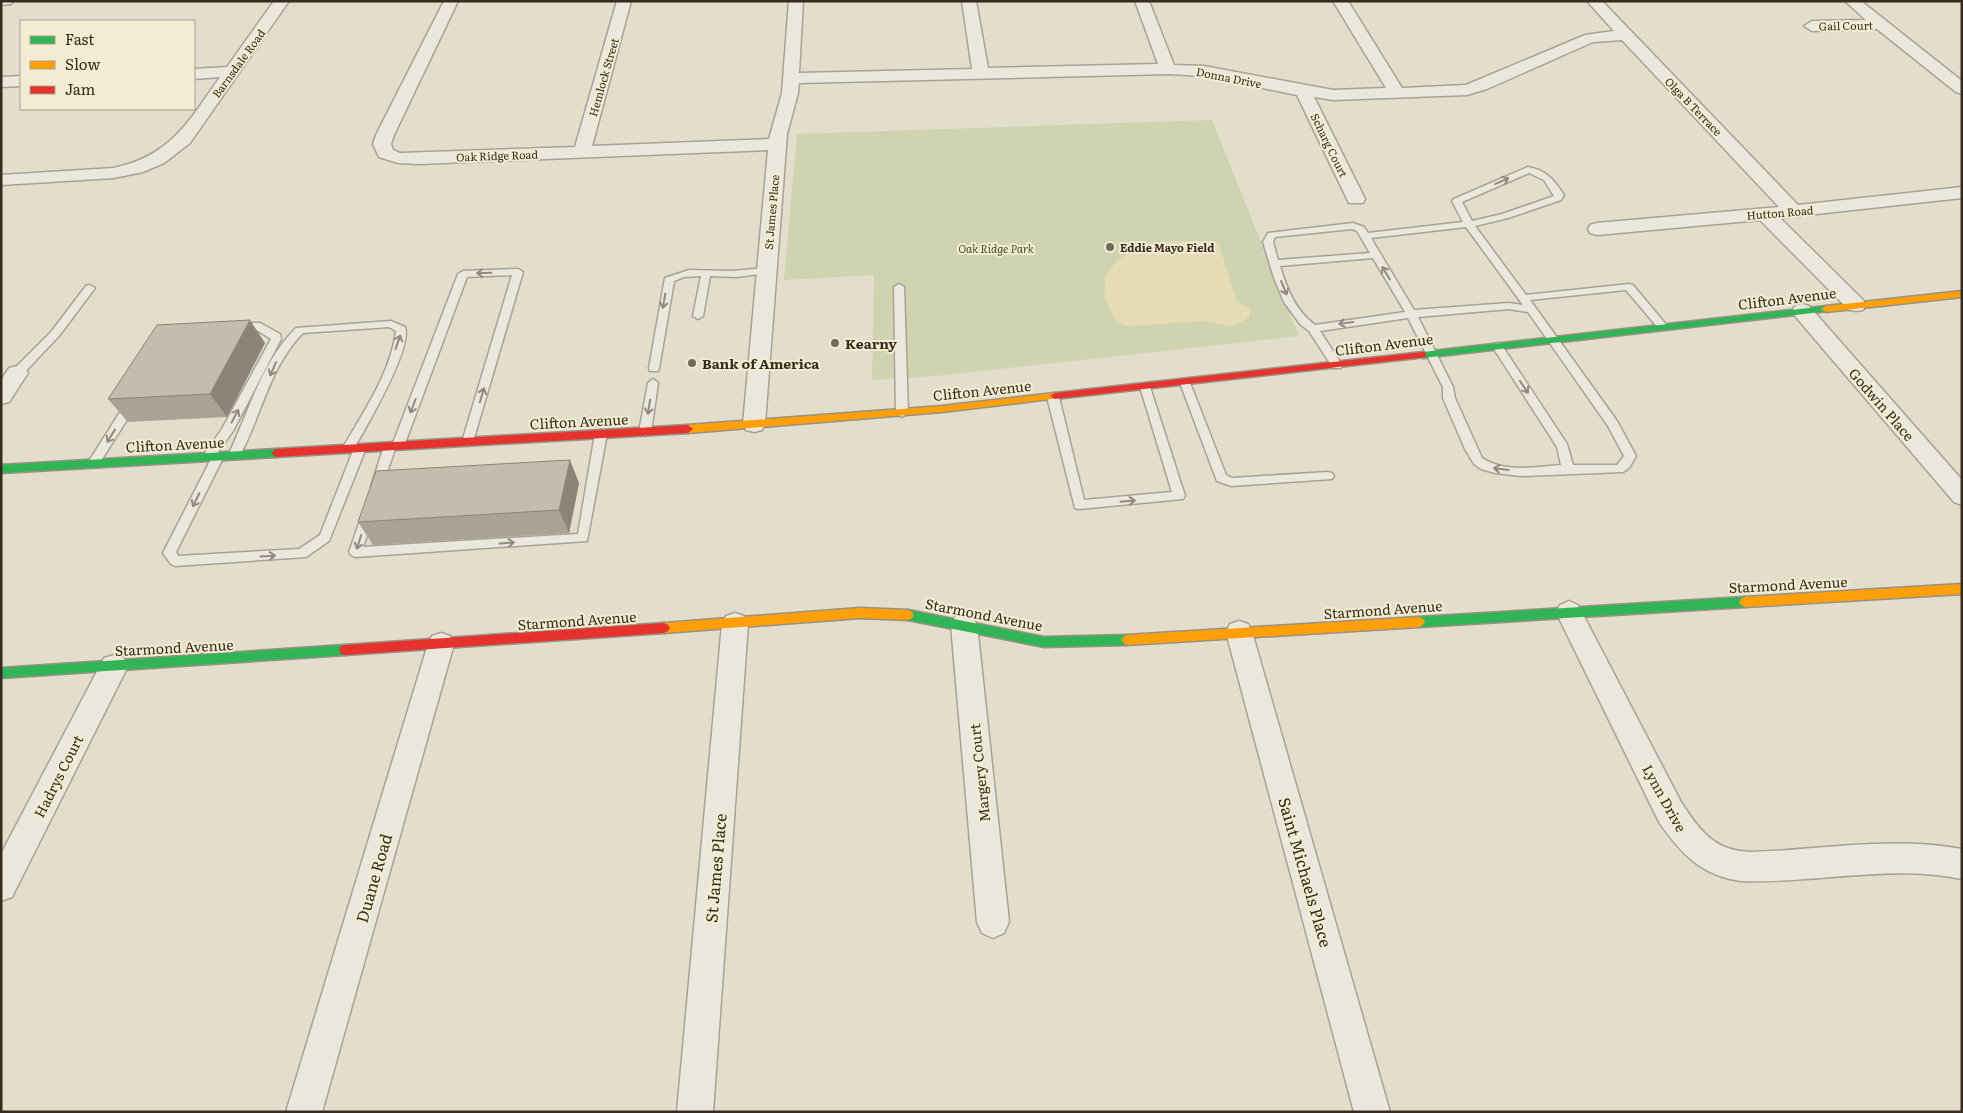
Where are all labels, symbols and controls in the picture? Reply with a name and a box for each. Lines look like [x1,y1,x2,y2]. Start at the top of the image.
street label: Gail Court [1819,17,1874,33]
legend [20,20,195,110]
street label: Barnsdale Road [208,25,269,101]
text: Fast [65,27,94,50]
street label: Hemlock Street [584,35,622,118]
text: Slow [65,52,100,75]
street label: Donna Drive [1195,63,1263,91]
street label: Olga B Terrace [1662,73,1726,139]
text: Jam [65,77,96,100]
street label: Scharg Court [1308,110,1353,180]
street label: Oak Ridge Road [456,146,539,164]
street label: St James Place [760,174,782,250]
one-way arrow [1494,176,1509,186]
street label: Hutton Road [1746,201,1814,223]
place label: Eddie Mayo Field [1120,239,1214,255]
park label: Oak Ridge Park [958,240,1034,256]
marker: Eddie Mayo Field [1104,241,1116,253]
one-way arrow [1381,266,1391,280]
one-way arrow [476,268,492,278]
one-way arrow [1280,280,1290,295]
street label: Clifton Avenue [1737,282,1837,314]
one-way arrow [659,292,669,308]
one-way arrow [1338,318,1354,328]
street label: Clifton Avenue [1334,328,1434,360]
place label: Kearny [845,333,897,353]
one-way arrow [394,334,404,350]
marker: Kearny [829,337,841,349]
place label: Bank of America [702,353,820,373]
marker: Bank of America [686,357,698,369]
one-way arrow [268,361,278,376]
street label: Godwin Place [1845,363,1919,445]
street label: Clifton Avenue [932,375,1032,405]
one-way arrow [1518,380,1529,394]
one-way arrow [478,387,488,403]
one-way arrow [408,398,417,414]
one-way arrow [643,399,653,415]
street label: Clifton Avenue [529,408,629,434]
one-way arrow [230,409,240,424]
one-way arrow [105,429,115,443]
street label: Clifton Avenue [125,431,225,457]
one-way arrow [1493,464,1509,474]
one-way arrow [191,492,200,507]
one-way arrow [1120,496,1136,506]
one-way arrow [353,534,363,550]
one-way arrow [499,538,515,547]
one-way arrow [260,552,276,561]
street label: Starmond Avenue [1728,571,1848,597]
street label: Starmond Avenue [924,593,1044,635]
street label: Starmond Avenue [1323,595,1443,623]
street label: Starmond Avenue [517,606,637,634]
street label: Starmond Avenue [114,634,234,660]
street label: Margery Court [964,722,994,823]
street label: Hadrys Court [29,731,88,821]
street label: Lynn Drive [1638,761,1692,835]
street label: Saint Michaels Place [1273,794,1339,950]
street label: St James Place [698,812,732,924]
street label: Duane Road [349,830,397,925]

